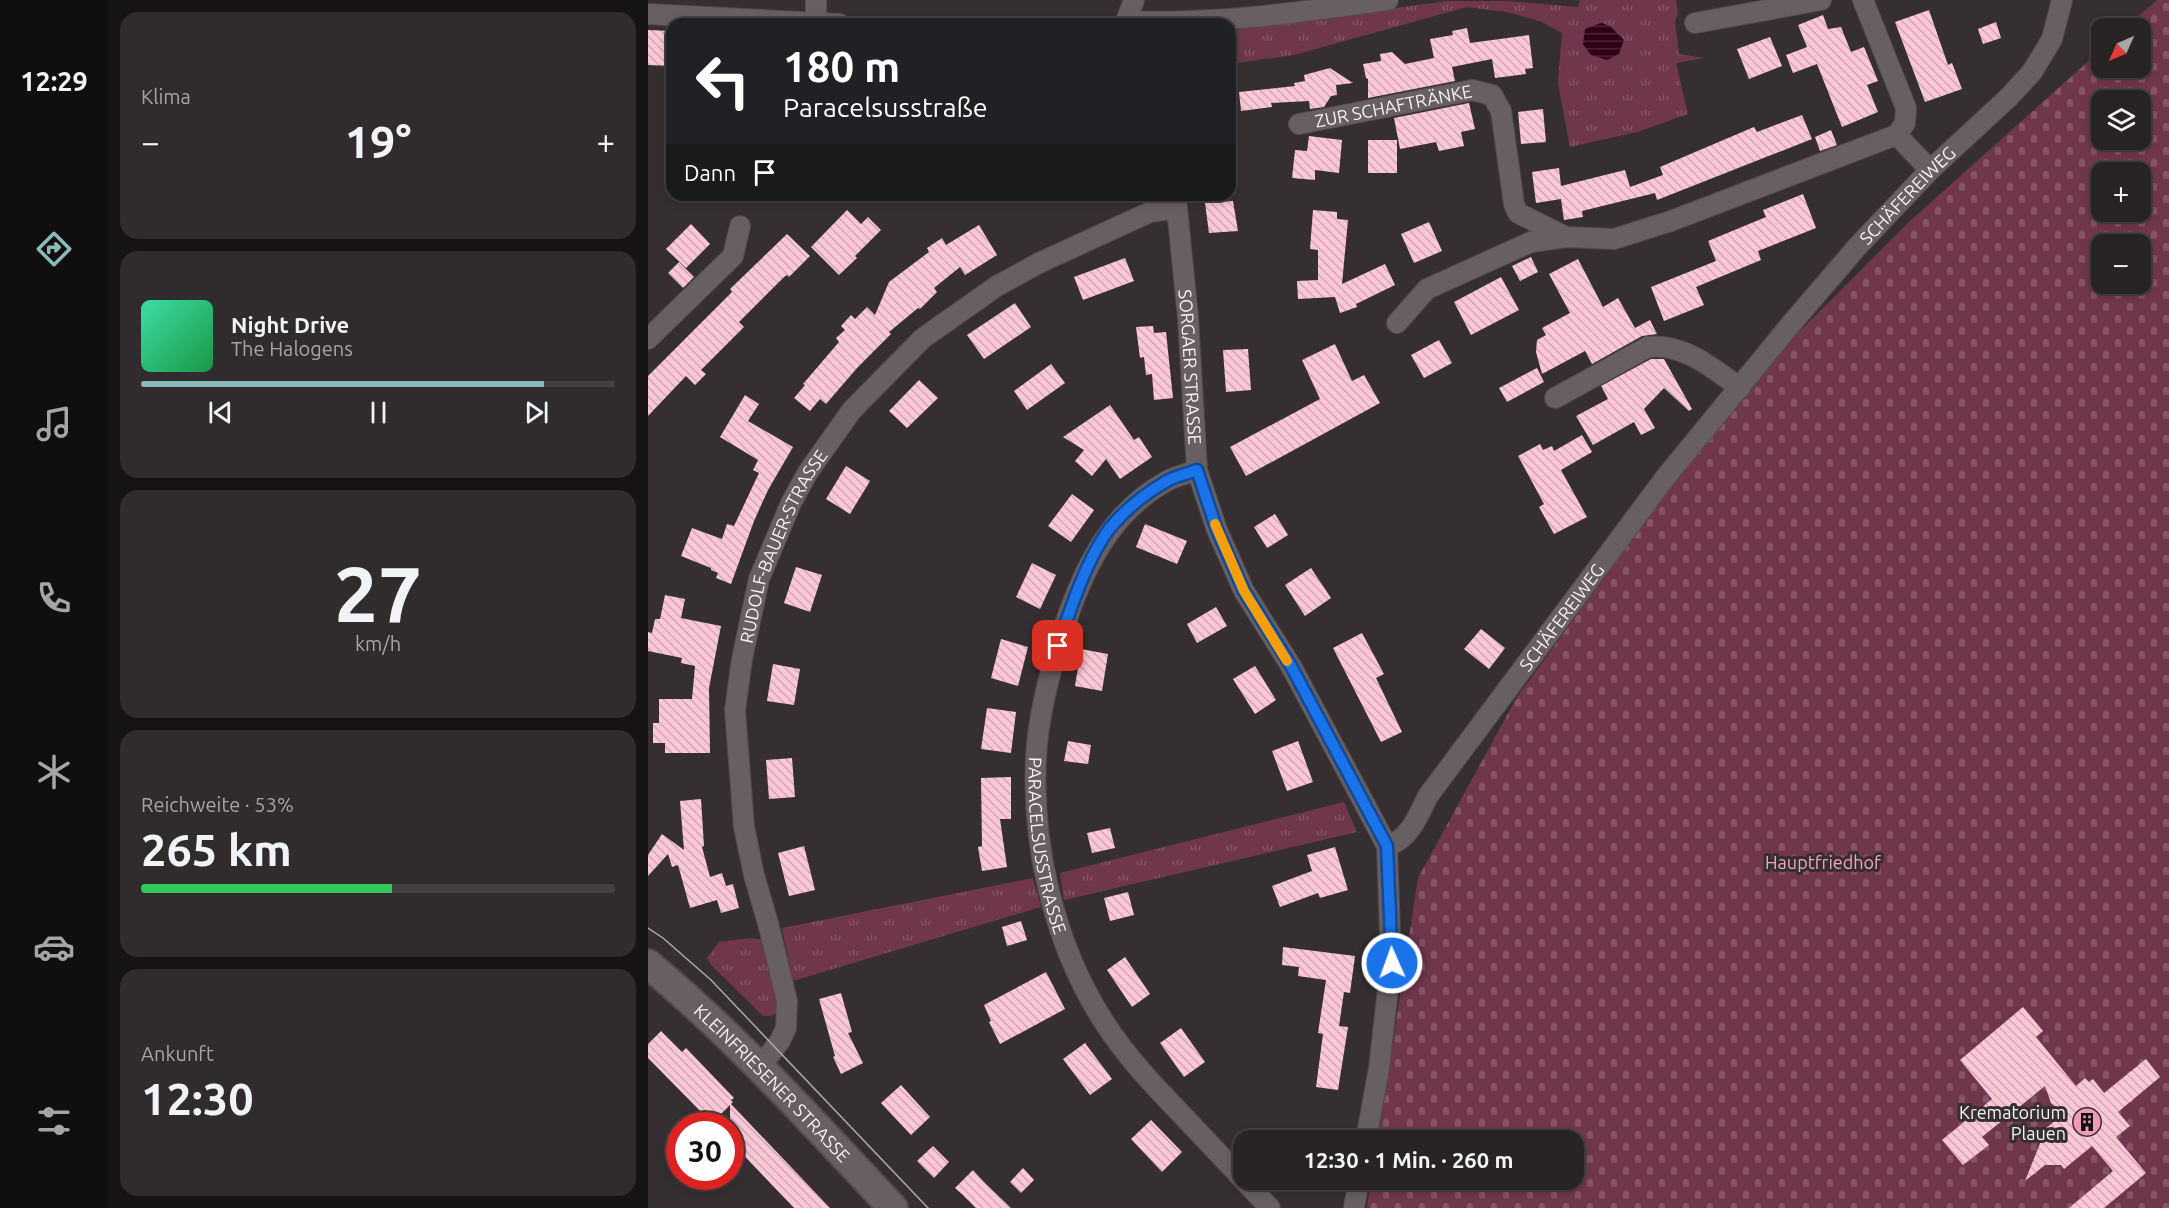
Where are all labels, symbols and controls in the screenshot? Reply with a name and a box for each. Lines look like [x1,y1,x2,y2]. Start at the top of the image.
north arrow [2091,18,2151,78]
map controls [2091,18,2151,294]
icon: left [684,42,762,120]
text: 180 m [783,43,900,90]
text: 12:29 [20,66,88,96]
street label: ZUR SCHAFTRÄNKE [1313,80,1474,131]
text: Klima [141,85,191,108]
button: layers [2091,90,2151,150]
text: Paracelsusstraße [783,92,988,122]
text: 19° [345,116,411,167]
text: − [141,123,160,160]
text: + [596,123,615,160]
street label: SCHÄFEREIWEG [1855,142,1959,248]
icon: arrive [748,156,781,189]
text: Dann [684,160,736,185]
button: + [2091,162,2151,222]
icon: directions [33,228,75,270]
button: − [2091,234,2151,294]
street label: SORGAER STRASSE [1175,288,1205,445]
text: Night Drive [231,312,349,337]
text: The Halogens [231,337,353,360]
icon: previous [204,396,237,429]
icon: pause [362,396,395,429]
icon: next [520,396,553,429]
icon: music [33,403,75,445]
street label: RUDOLF-BAUER-STRASSE [736,446,831,645]
text: 27 [334,549,422,637]
street label: SCHÄFEREIWEG [1515,559,1608,675]
icon: phone [33,577,75,619]
pin [1032,620,1083,671]
icon: arrive [1041,629,1074,662]
text: km/h [355,632,401,655]
icon: climate [33,751,75,793]
street label: PARACELSUSSTRASSE [1025,757,1071,936]
text: Reichweite · 53% [141,793,294,816]
text: 265 km [141,824,292,875]
park label: Hauptfriedhof [1765,852,1881,872]
icon: car [33,926,75,968]
position arrow [1360,931,1424,995]
street label: KLEINFRIESENER STRASSE [690,1000,854,1166]
text: Ankunft [141,1042,214,1065]
text: 12:30 [141,1073,254,1124]
icon: filters [33,1100,75,1142]
place label: Krematorium Plauen [1959,1102,2066,1143]
building icon: Krematorium Plauen [2071,1106,2103,1138]
speed limit sign: 30 [666,1112,744,1190]
text: 12:30 · 1 Min. · 260 m [1304,1147,1513,1172]

